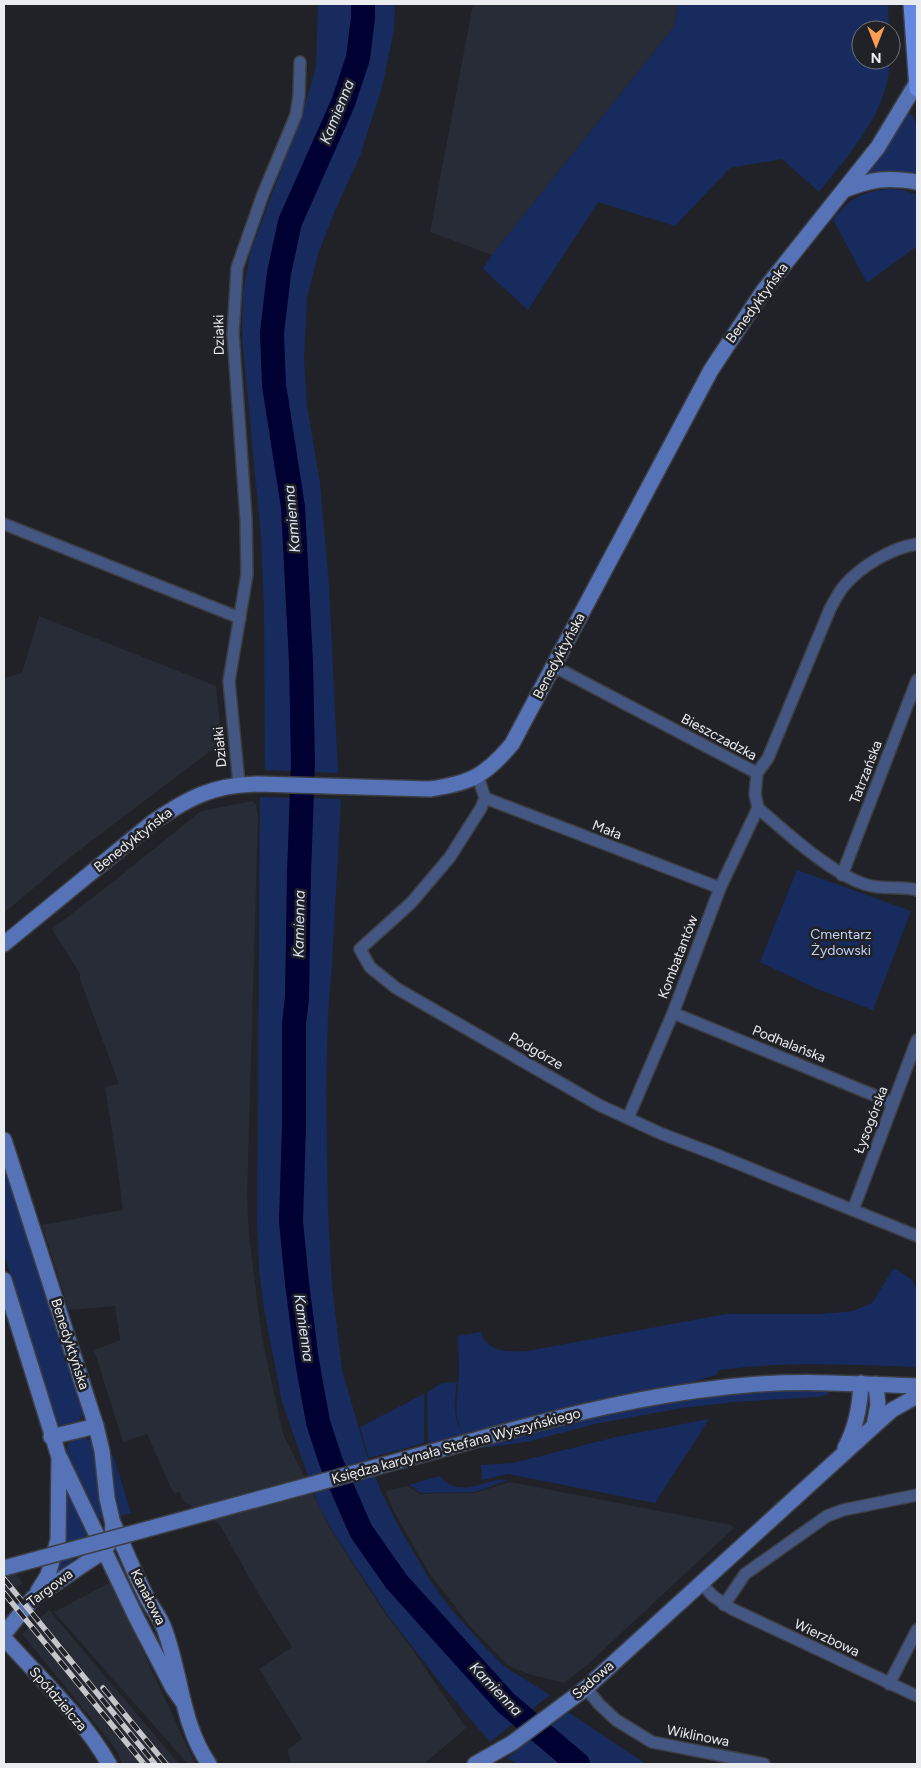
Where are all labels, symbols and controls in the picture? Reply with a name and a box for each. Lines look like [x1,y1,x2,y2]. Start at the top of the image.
north arrow [851,20,901,70]
text: N [871,49,881,66]
water label: Kamienna [316,77,358,147]
street label: Benedyktyńska [722,260,792,346]
street label: Działki [210,314,228,356]
water label: Kamienna [280,484,304,554]
street label: Benedyktyńska [529,610,589,702]
street label: Bieszczadzka [678,710,760,764]
street label: Działki [210,726,230,768]
street label: Tatrzańska [846,738,886,806]
street label: Benedyktyńska [90,804,176,876]
street label: Mała [590,817,624,843]
water label: Kamienna [289,890,309,958]
street label: Kombatantów [654,913,702,1001]
park label: Cmentarz Żydowski [810,926,872,959]
street label: Podhalańska [750,1022,828,1066]
street label: Podgórze [506,1029,566,1074]
street label: Łysogórska [850,1084,892,1156]
water label: Kamienna [290,1293,318,1363]
street label: Benedyktyńska [47,1296,93,1392]
street label: Księdza kardynała Stefana Wyszyńskiego [330,1404,582,1488]
street label: Targowa [24,1565,76,1611]
street label: Kanałowa [127,1566,169,1628]
street label: Wierzbowa [792,1615,862,1661]
street label: Sadowa [569,1657,617,1703]
water label: Kamienna [466,1658,526,1720]
street label: Spółdzielcza [25,1663,91,1735]
street label: Wiklinowa [665,1722,731,1750]

